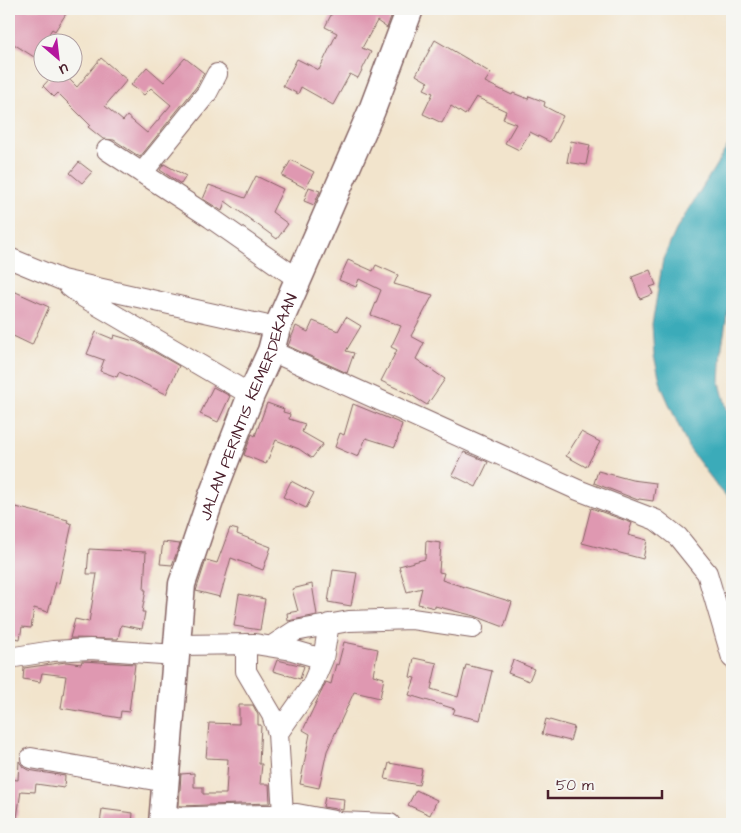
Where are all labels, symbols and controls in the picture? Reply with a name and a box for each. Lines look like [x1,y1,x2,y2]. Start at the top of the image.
north arrow [32,32,82,82]
text: U [55,58,72,79]
street label: JALAN PERINTIS KEMERDEKAAN [194,290,303,523]
scale bar [548,768,662,800]
text: 50 m [556,775,594,796]

